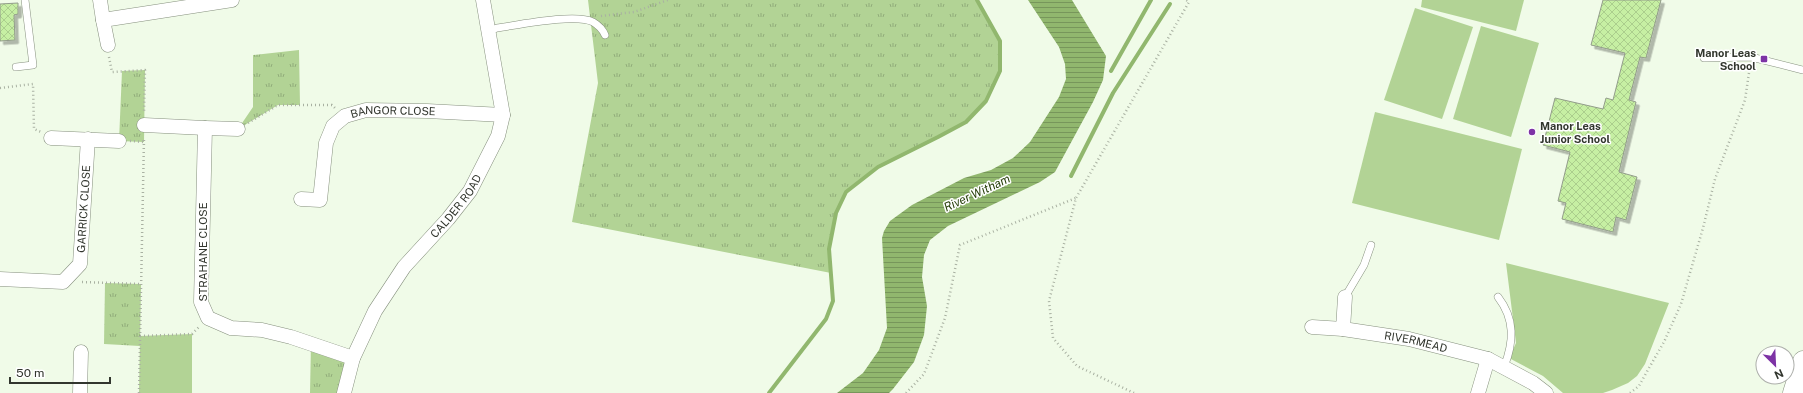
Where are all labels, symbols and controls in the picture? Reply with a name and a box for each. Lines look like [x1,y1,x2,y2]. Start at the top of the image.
place label: Manor Leas School [1695,47,1756,72]
marker: Manor Leas School [1759,54,1769,64]
street label: BANGOR CLOSE [349,104,436,120]
place label: Manor Leas Junior School [1540,120,1611,145]
marker: Manor Leas Junior School [1527,127,1537,137]
street label: GARRICK CLOSE [75,165,92,253]
street label: CALDER ROAD [428,172,484,240]
water label: River Witham [942,172,1012,214]
street label: STRAHANE CLOSE [197,202,209,301]
street label: RIVERMEAD [1383,329,1449,355]
north arrow [1755,345,1795,385]
scale bar [10,359,110,385]
text: 50 m [16,366,44,380]
text: N [1773,367,1785,381]

